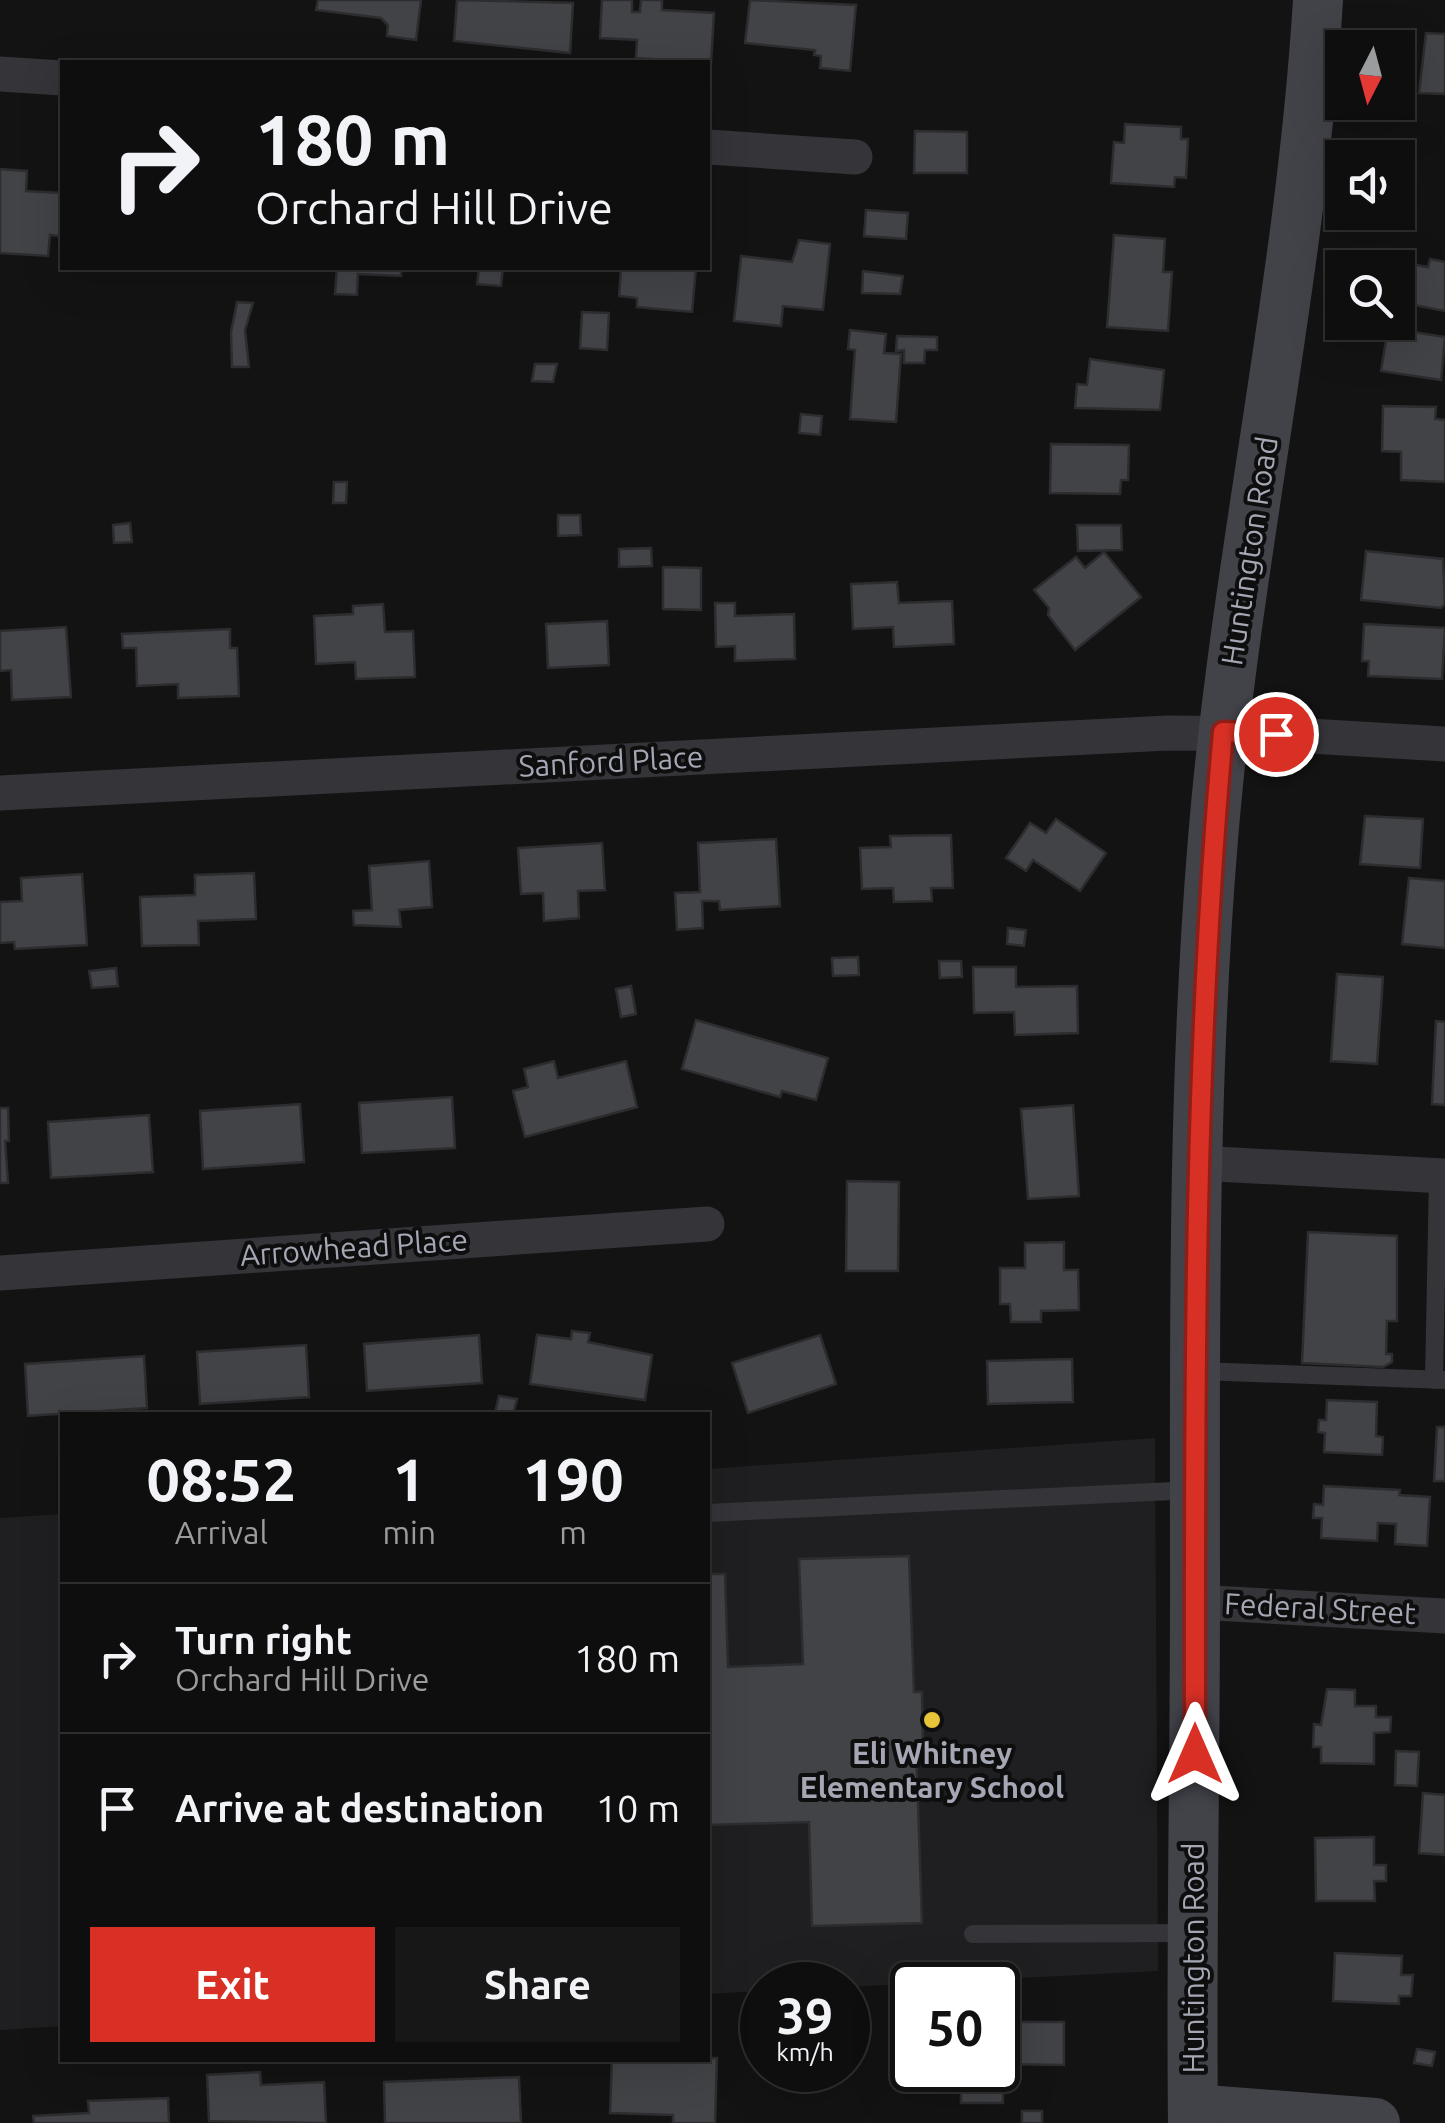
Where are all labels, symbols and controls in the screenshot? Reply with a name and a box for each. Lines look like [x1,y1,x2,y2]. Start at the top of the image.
north arrow [1325,30,1415,120]
map controls [1325,30,1415,340]
icon: right [90,100,220,230]
text: 180 m [255,100,450,178]
button: sound [1325,140,1415,230]
text: Orchard Hill Drive [255,182,613,233]
button: search [1325,250,1415,340]
street label: Huntington Road [1214,434,1284,668]
pin [1234,692,1319,777]
icon: arrive [1249,707,1304,762]
street label: Sanford Place [518,739,704,783]
street label: Arrowhead Place [239,1222,469,1272]
text: 08:52 [146,1445,296,1512]
text: 1 [392,1445,426,1512]
text: 190 [522,1445,624,1512]
text: Arrival [175,1514,268,1550]
text: min [382,1514,436,1550]
text: m [559,1514,587,1550]
street label: Federal Street [1223,1586,1417,1630]
text: Turn right [175,1619,352,1661]
icon: right [90,1631,145,1686]
text: 180 m [574,1637,680,1679]
text: Orchard Hill Drive [175,1661,430,1697]
position arrow [1143,1702,1247,1806]
marker: Eli Whitney Elementary School [921,1709,943,1731]
place label: Eli Whitney Elementary School [800,1736,1064,1804]
icon: arrive [90,1781,145,1836]
text: Arrive at destination [175,1787,544,1829]
text: 10 m [596,1787,680,1829]
street label: Huntington Road [1176,1842,1210,2074]
button: Exit [90,1927,375,2042]
button: Share [395,1927,680,2042]
speed limit sign: 50 [890,1962,1020,2092]
text: 39 [777,1987,833,2043]
text: km/h [776,2038,834,2066]

